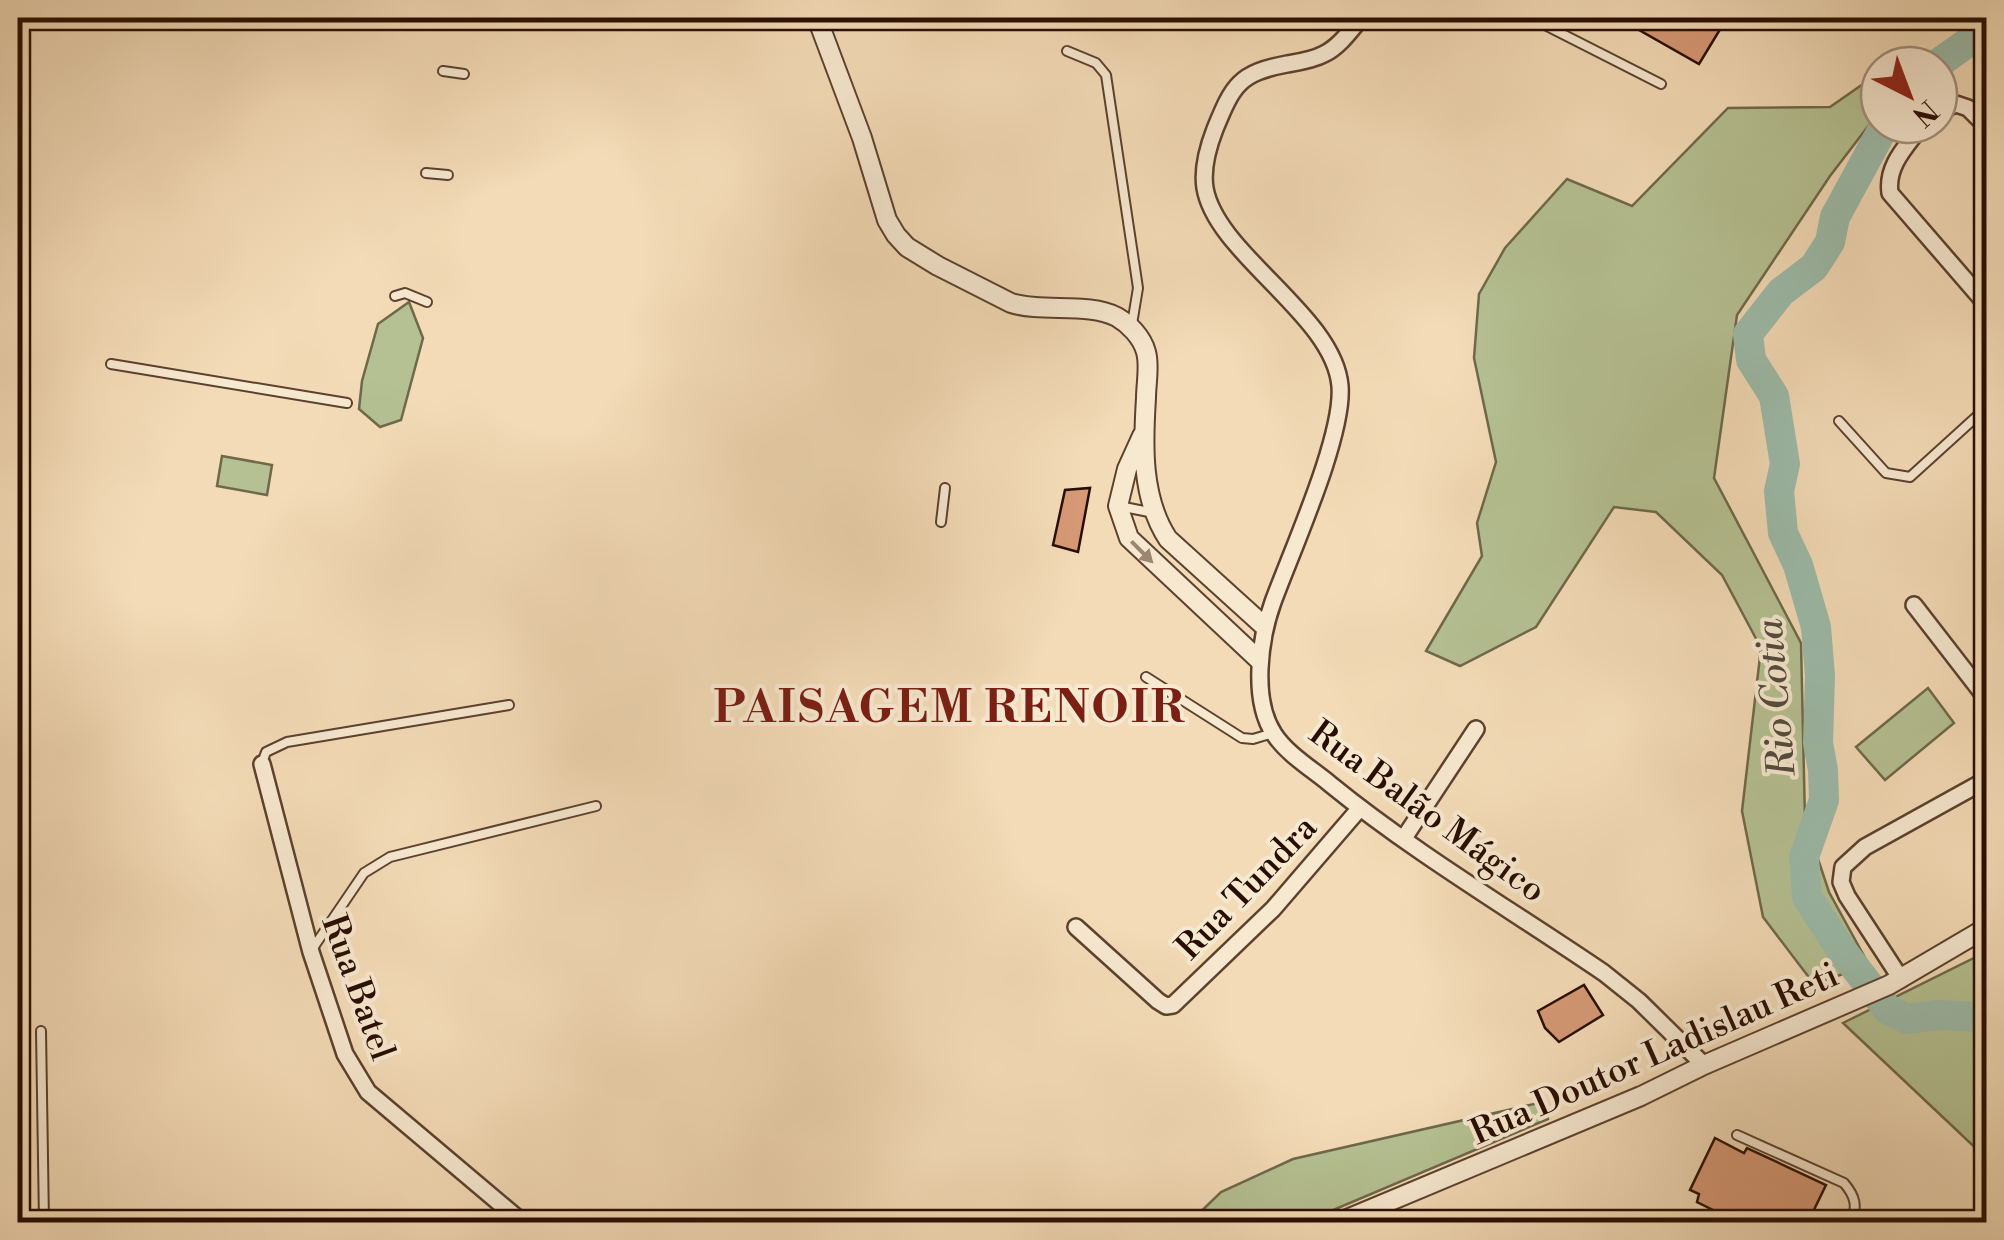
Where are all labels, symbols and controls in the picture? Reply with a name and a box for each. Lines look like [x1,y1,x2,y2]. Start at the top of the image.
north arrow [1859,45,1959,145]
text: N [1905,92,1945,133]
one-way arrow [1130,539,1153,563]
water label: Rio Cotia [1746,616,1807,779]
district label: PAISAGEM RENOIR [713,680,1187,737]
street label: Rua Balão Mágico [1300,712,1554,912]
street label: Rua Tundra [1168,807,1327,969]
street label: Rua Batel [311,909,404,1066]
street label: Rua Doutor Ladislau Reti [1464,954,1845,1155]

